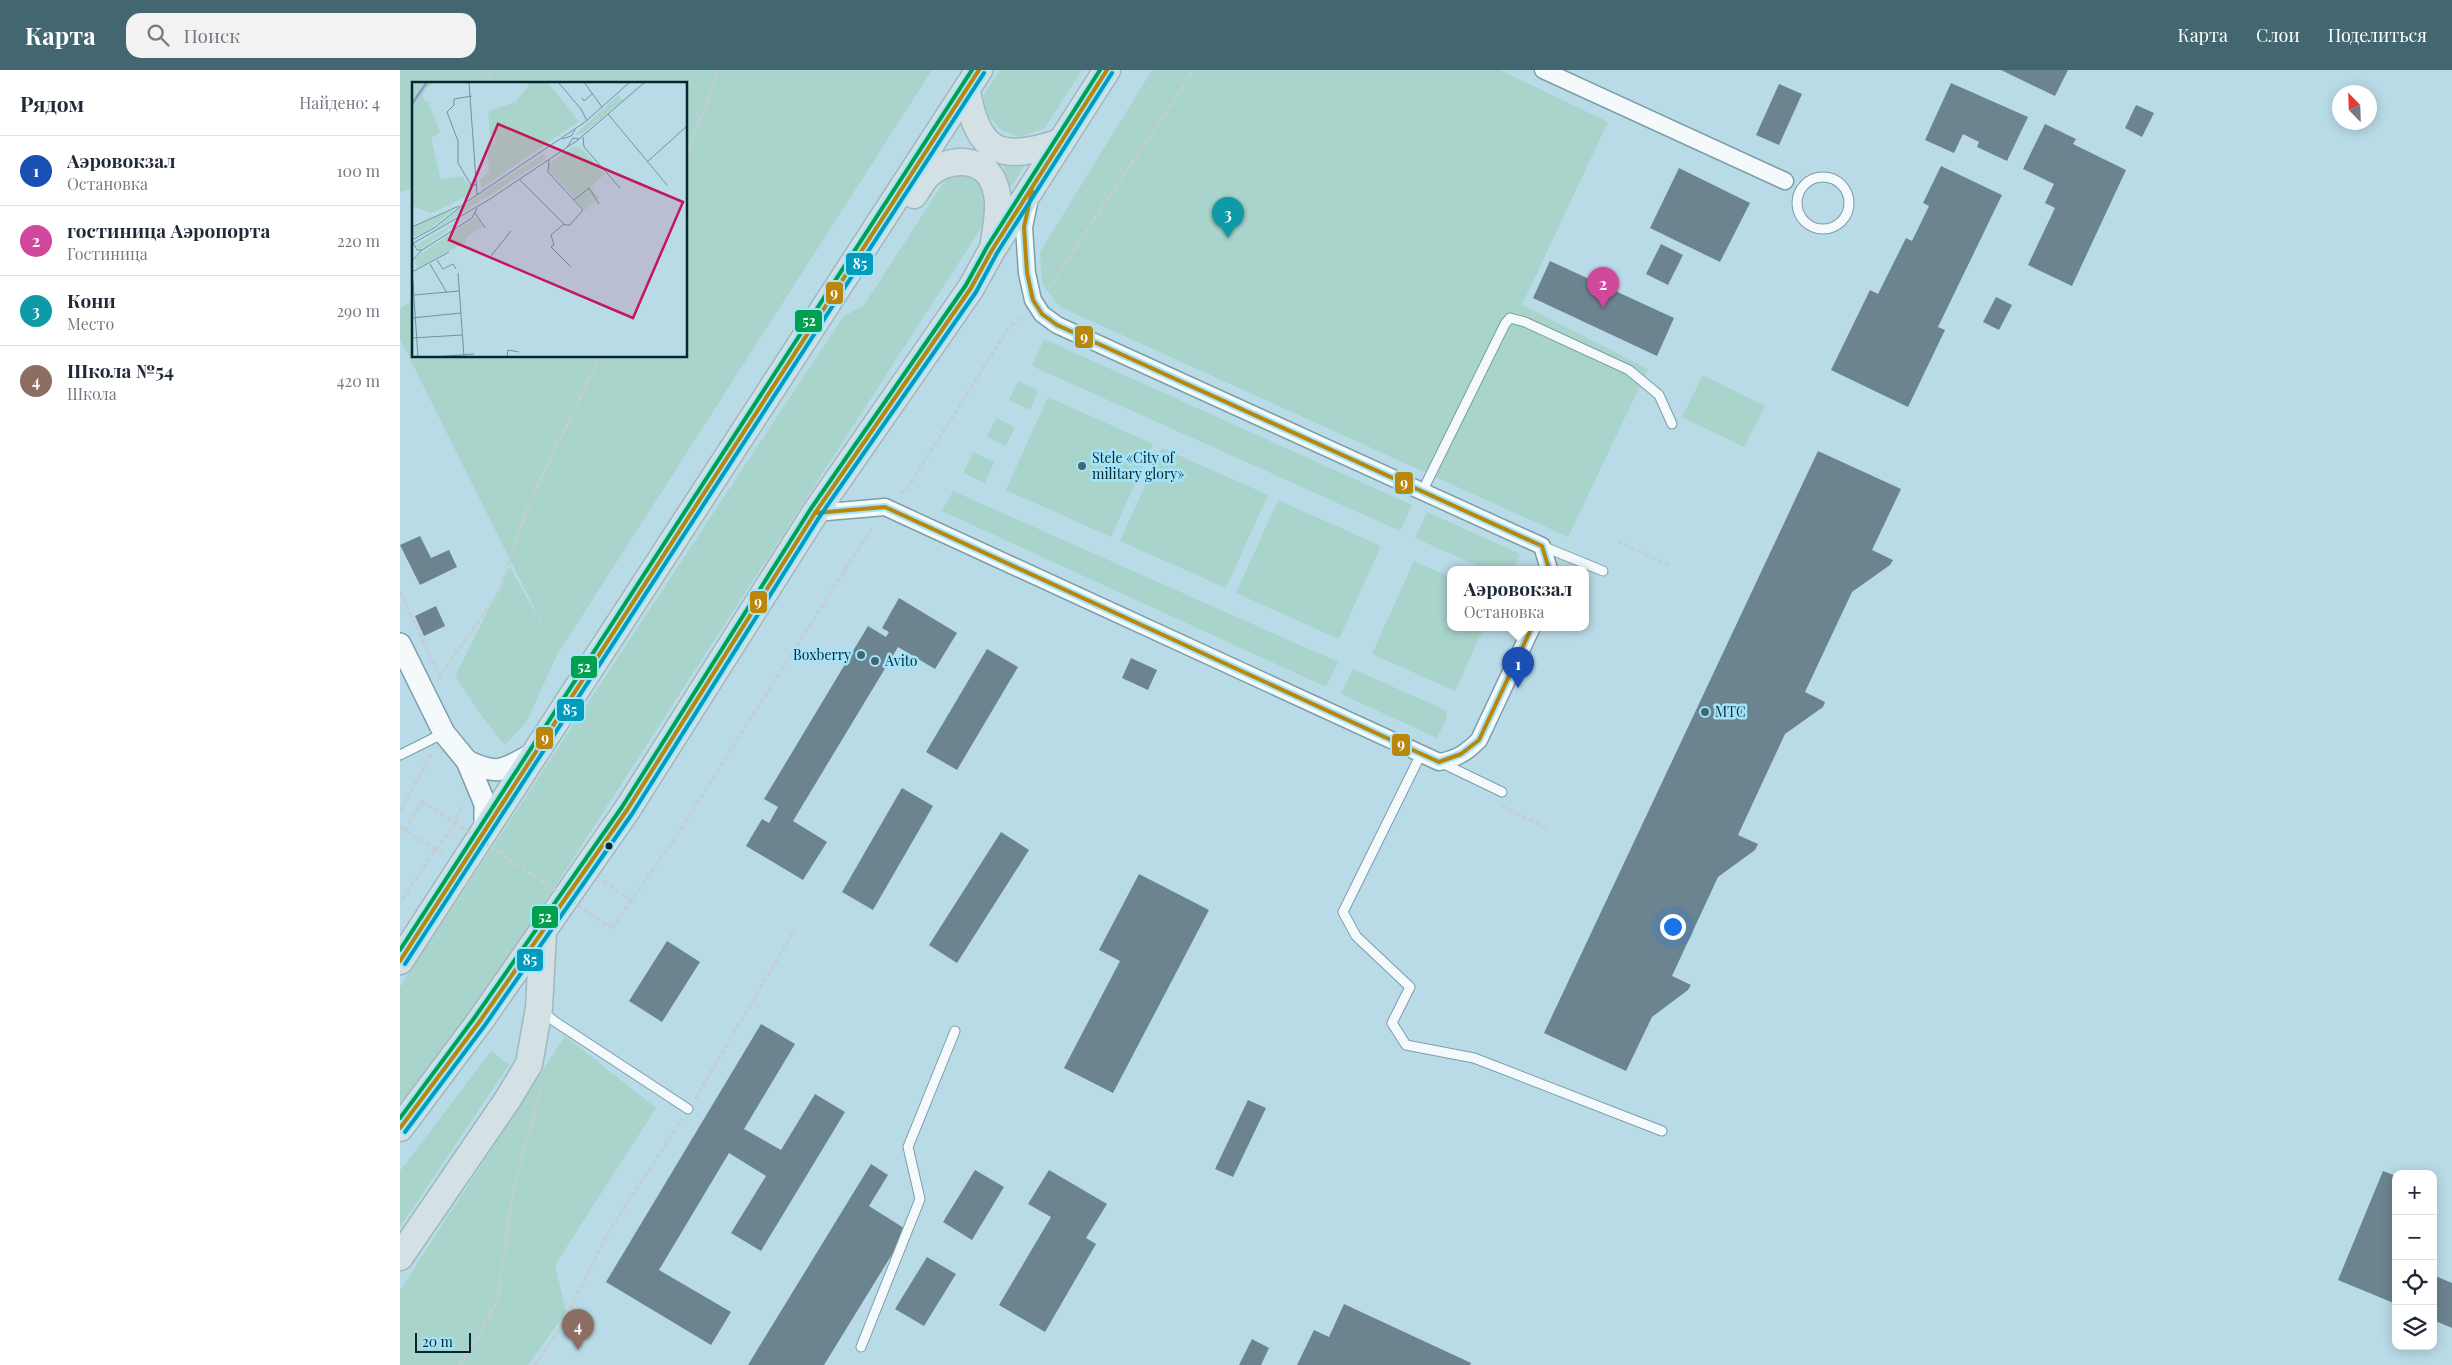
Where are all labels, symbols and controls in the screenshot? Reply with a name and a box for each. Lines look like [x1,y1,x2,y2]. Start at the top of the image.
search box [126,13,476,58]
text: Карта [25,19,96,51]
icon: search [144,21,172,49]
text: Поиск [184,22,240,48]
text: Карта [2177,23,2228,47]
text: Слои [2256,23,2300,47]
text: Поделиться [2328,23,2427,47]
inset map [412,82,688,358]
north arrow [2332,85,2377,130]
text: Рядом [20,89,84,117]
text: Найдено: 4 [299,92,380,113]
text: Аэровокзал [67,147,176,173]
text: 1 [33,160,39,181]
text: 100 m [337,160,380,181]
text: Остановка [67,173,148,194]
pin: 3 [1212,197,1244,238]
text: гостиница Аэропорта [67,217,270,243]
text: 2 [32,230,40,251]
text: 220 m [337,230,380,251]
text: Гостиница [67,243,148,264]
line badge: 85 [845,252,874,276]
text: 85 [853,254,867,273]
pin: 2 [1587,267,1619,308]
line badge: 9 [825,281,844,305]
text: 9 [830,283,838,302]
text: Кони [67,287,116,313]
text: 3 [32,300,40,321]
text: 290 m [336,300,380,321]
line badge: 52 [794,309,823,333]
text: 52 [802,311,816,330]
text: Место [67,313,114,334]
line badge: 9 [1074,325,1094,349]
text: 9 [1080,327,1088,346]
text: Школа №54 [67,357,174,383]
text: 4 [32,370,40,391]
text: 420 m [337,370,380,391]
text: Школа [67,383,117,404]
place label: Stele «Сity of military glory» [1092,448,1184,483]
marker: Stele «Сity of military glory» [1076,460,1088,472]
line badge: 9 [1394,471,1414,495]
text: 9 [1400,473,1408,492]
popup [1447,566,1589,631]
text: Аэровокзал [1464,575,1572,601]
line badge: 9 [749,590,768,614]
text: 9 [754,592,762,611]
text: Остановка [1464,601,1545,622]
place label: Boxberry [793,645,851,664]
pin: 1 [1502,647,1534,688]
marker: Boxberry [855,649,867,661]
place label: Avito [884,651,918,670]
line badge: 52 [570,655,598,679]
marker: Avito [869,655,881,667]
text: 52 [577,657,591,676]
line badge: 85 [556,698,585,722]
text: 85 [563,700,577,719]
place label: МТС [1715,702,1746,721]
marker: МТС [1699,706,1711,718]
line badge: 9 [535,726,554,750]
text: 9 [541,728,549,747]
line badge: 9 [1391,733,1411,757]
text: 9 [1397,734,1405,753]
unlabelled marker [604,841,614,851]
line badge: 52 [531,905,559,929]
text: 52 [538,907,552,926]
your location [1660,914,1686,940]
line badge: 85 [516,948,544,972]
text: 85 [523,950,537,969]
map controls [2392,1170,2437,1350]
button: + [2392,1170,2437,1215]
button: − [2392,1215,2437,1260]
button: locate [2392,1260,2437,1305]
button: layers [2392,1305,2437,1350]
pin: 4 [562,1309,594,1350]
scale bar [415,1330,471,1353]
text: 20 m [422,1332,453,1351]

